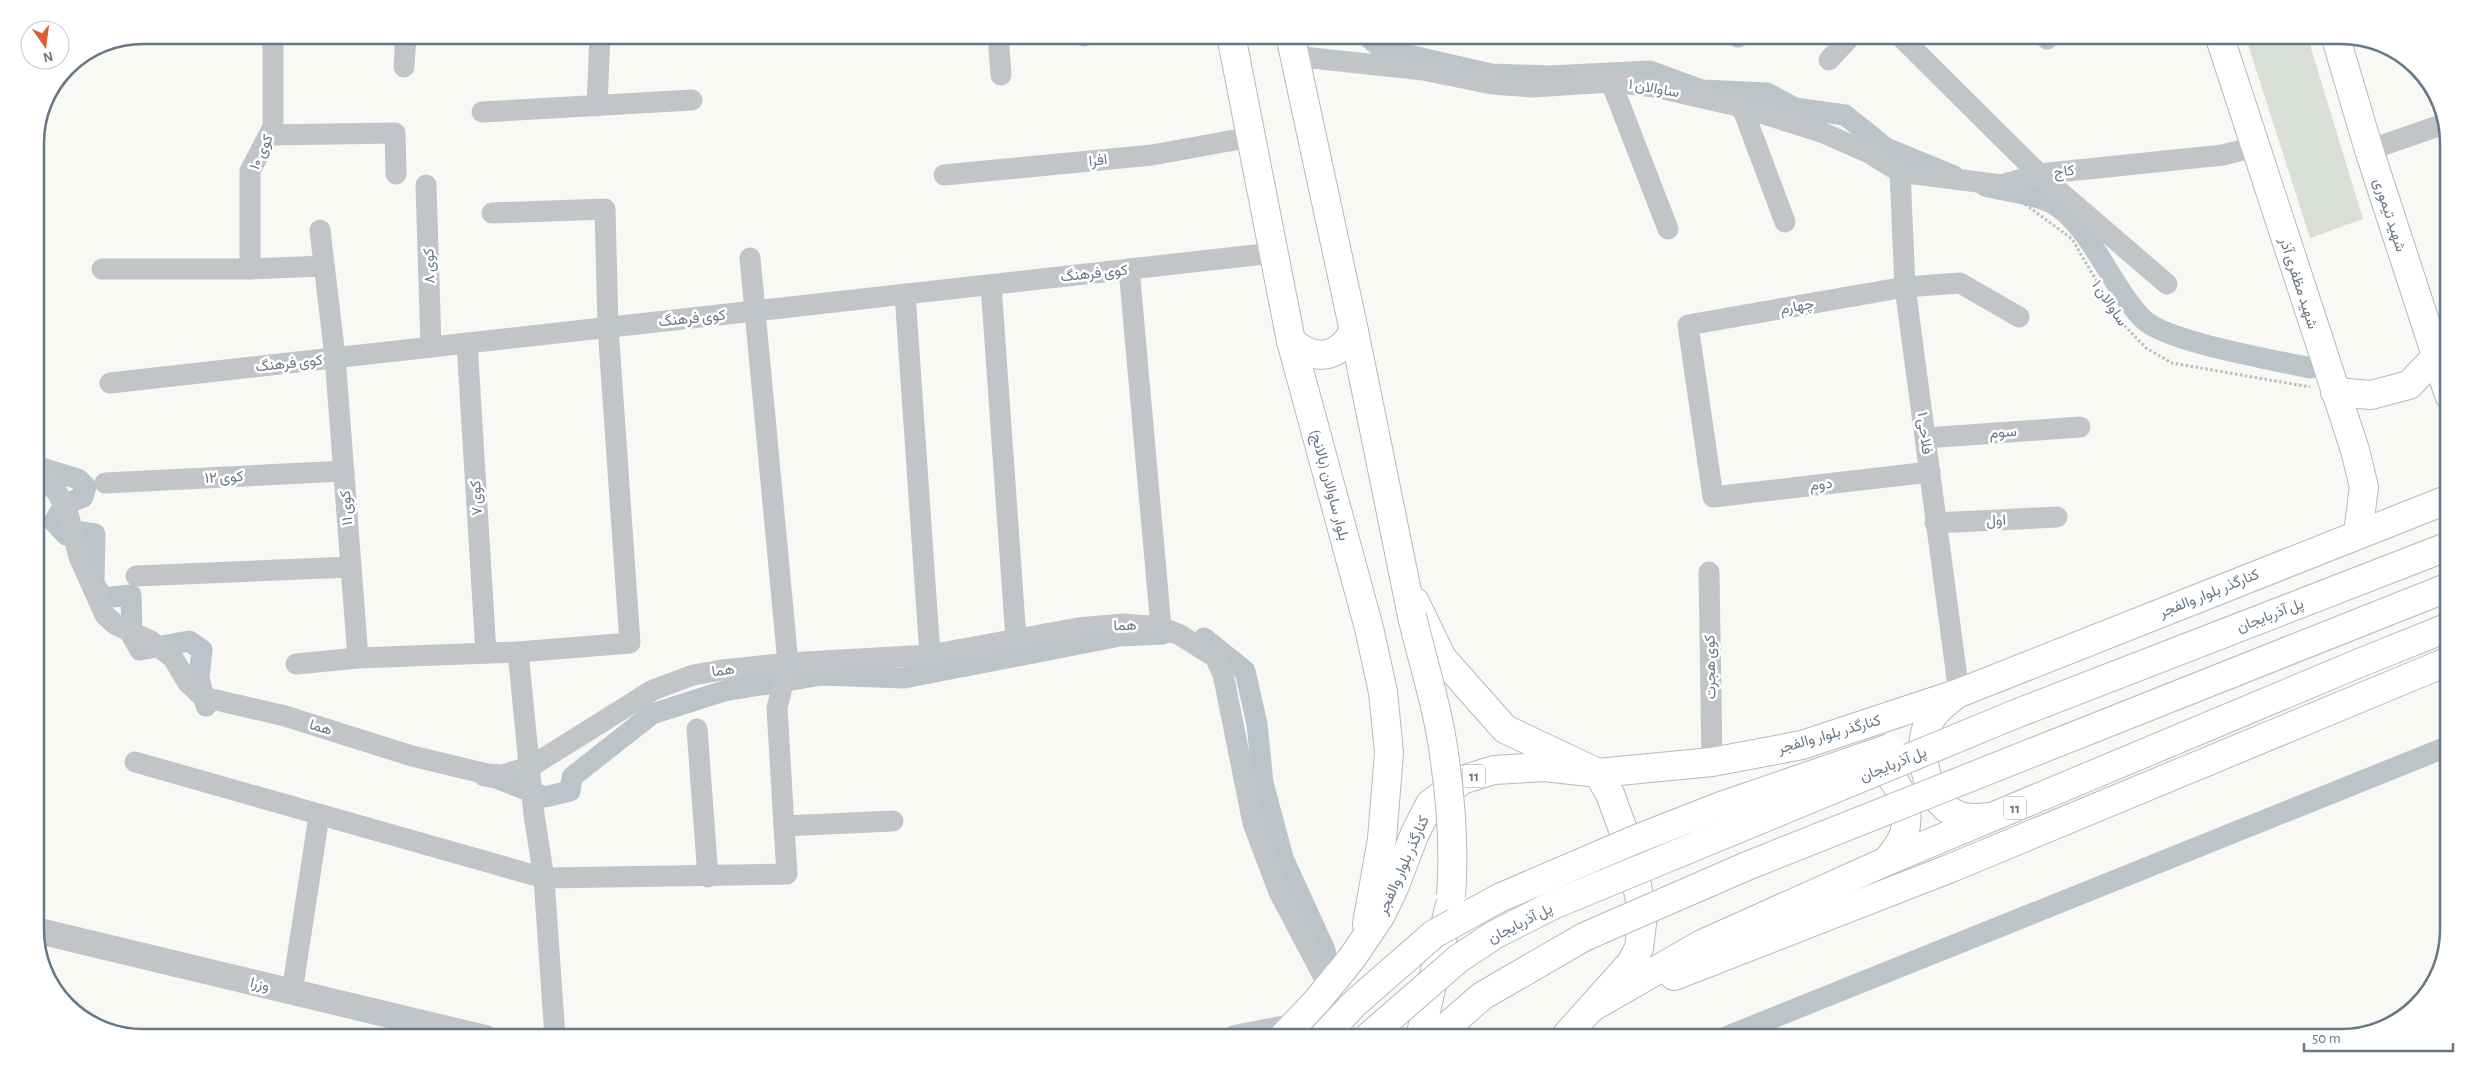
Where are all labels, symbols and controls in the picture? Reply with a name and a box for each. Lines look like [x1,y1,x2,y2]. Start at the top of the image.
north arrow [20,20,70,70]
text: N [41,49,54,65]
street label: ساوالان ۱ [1627,77,1681,101]
street label: کوی ۱۰ [247,132,278,173]
street label: افرا [1088,152,1108,170]
street label: کاج [2053,163,2076,183]
street label: شهید تیموری [2369,177,2408,254]
street label: شهید مظفری آذر [2274,234,2321,332]
street label: کوی ۸ [421,248,440,284]
street label: کوی فرهنگ [1060,262,1129,286]
street label: ساوالان ۱ [2088,278,2130,329]
street label: چهارم [1779,296,1816,319]
street label: کوی فرهنگ [658,307,727,331]
street label: کوی فرهنگ [255,352,324,376]
street label: فلاحی ۱ [1912,411,1935,455]
street label: سوم [1989,424,2018,443]
street label: بلوار ساوالان (بالانج) [1305,428,1352,543]
street label: کوی ۱۲ [204,469,244,488]
street label: دوم [1809,476,1833,495]
street label: کوی ۷ [468,480,487,516]
street label: کوی ۱۱ [338,489,357,526]
street label: اول [1986,512,2006,530]
street label: کنارگذر بلوار والفجر [2156,566,2262,622]
street label: پل آذربایجان [2234,595,2306,637]
street label: هما [1113,618,1137,633]
street label: کوی هجرت [1702,634,1721,700]
street label: هما [711,662,735,679]
street label: کنارگذر بلوار والفجر [1775,712,1883,758]
street label: هما [308,717,334,738]
street label: پل آذربایجان [1857,743,1929,786]
road number: 11 [1463,764,1485,788]
road number: 11 [2004,796,2026,820]
street label: کنارگذر بلوار والفجر [1375,813,1433,918]
street label: پل آذربایجان [1485,900,1556,948]
street label: وزرا [249,975,271,995]
scale bar [2304,1020,2453,1052]
text: 50 m [2312,1031,2341,1046]

